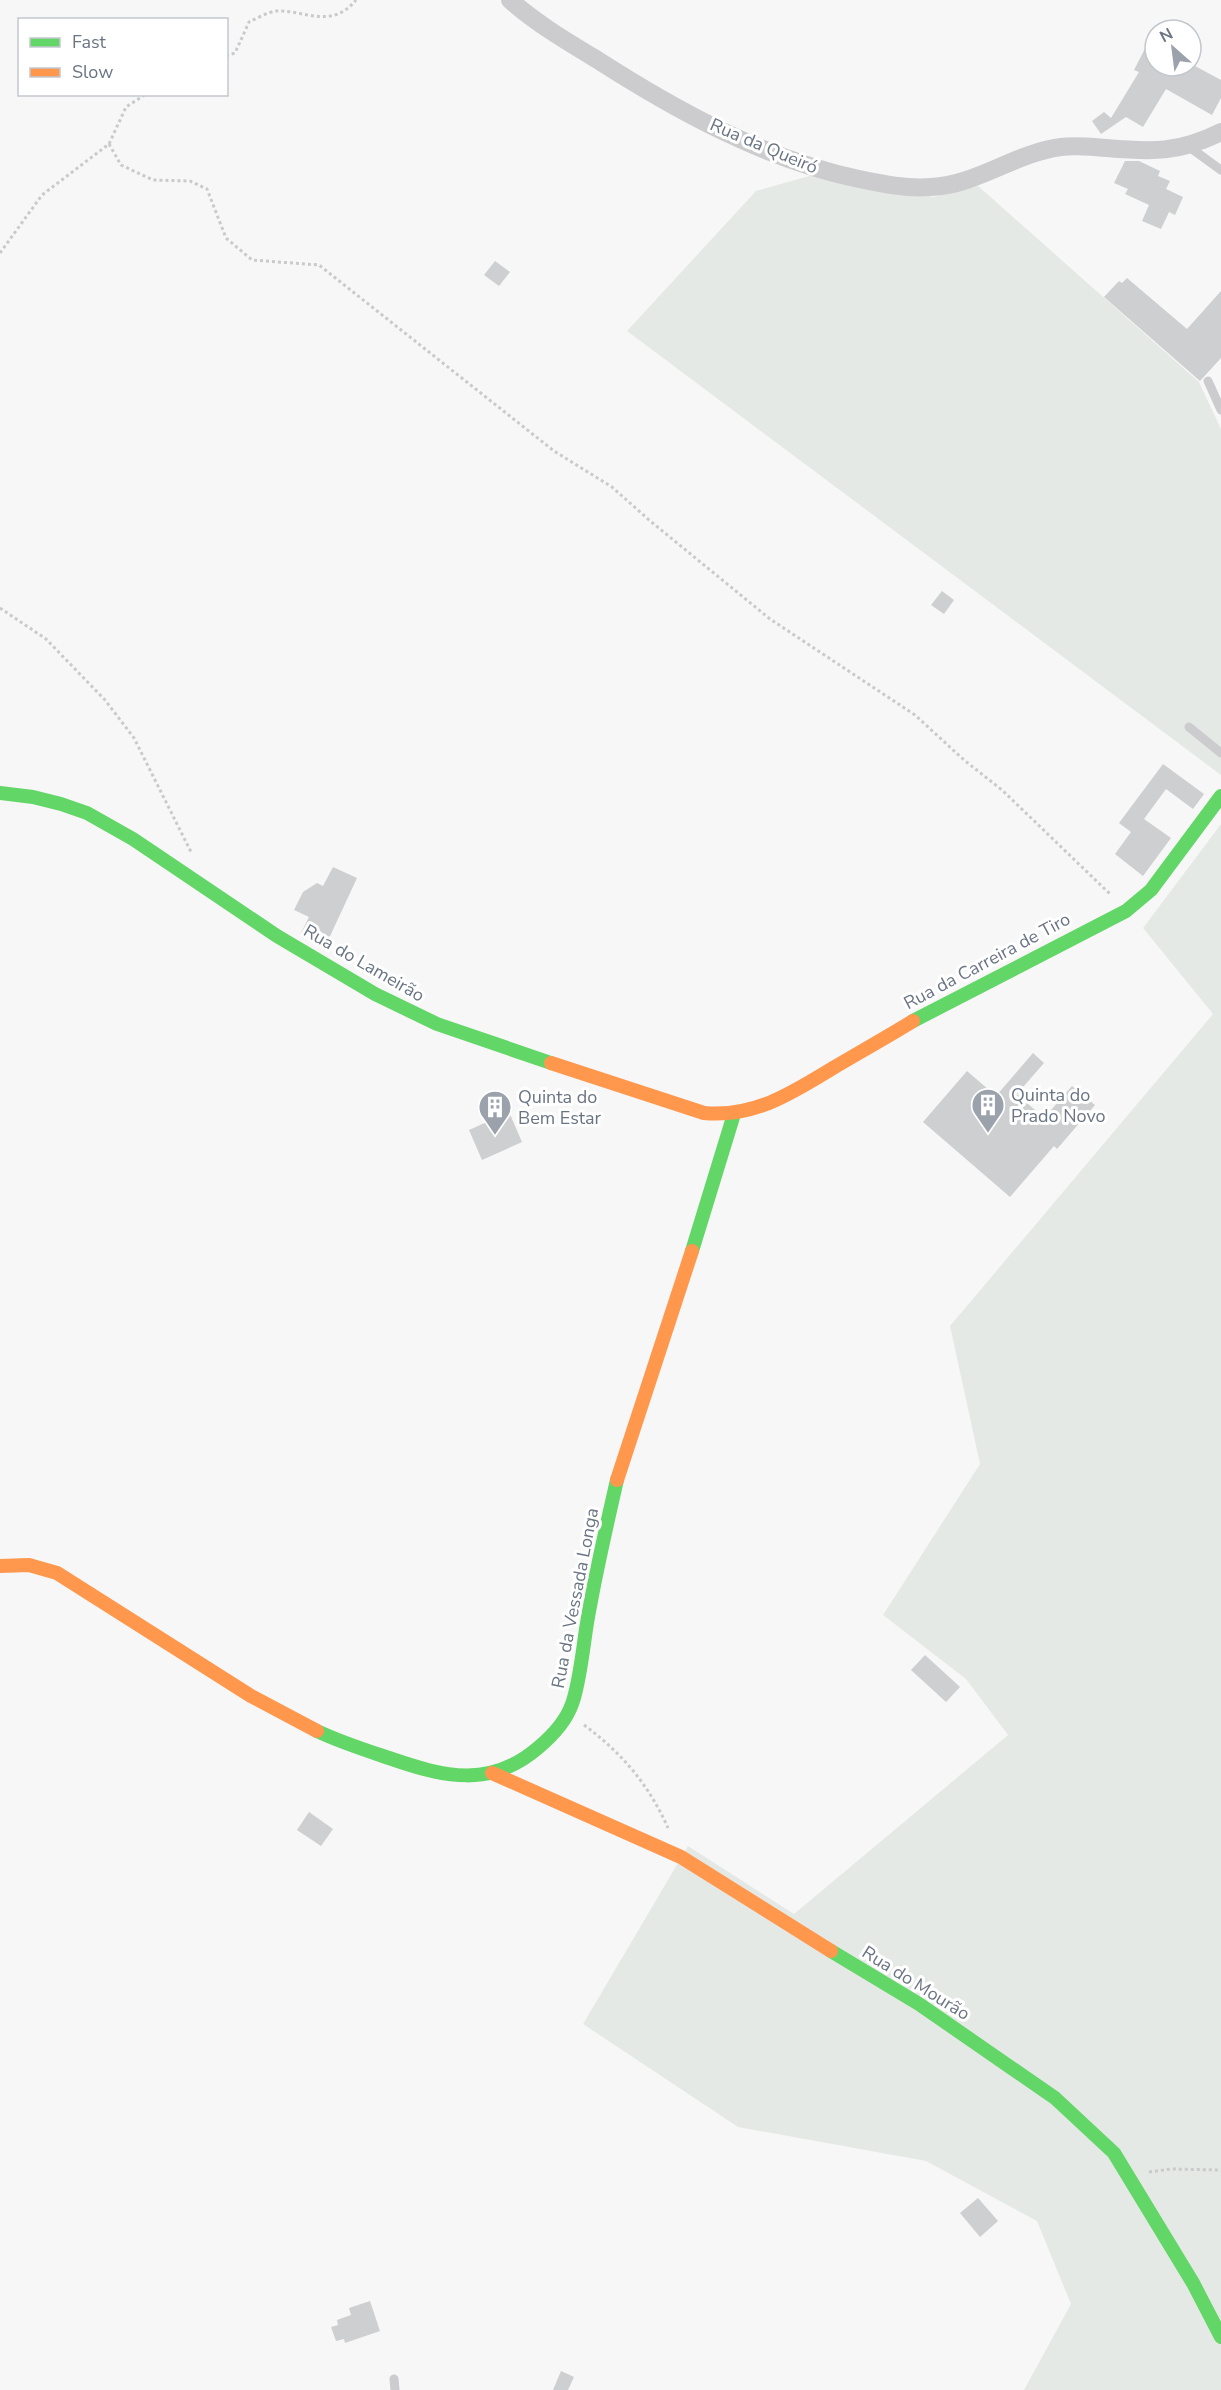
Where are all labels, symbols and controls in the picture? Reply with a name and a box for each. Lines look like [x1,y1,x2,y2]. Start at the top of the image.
legend [18,18,228,96]
north arrow [1143,18,1203,78]
text: N [1156,23,1177,48]
text: Fast [72,30,107,54]
text: Slow [72,60,113,84]
street label: Rua da Queiró [706,112,822,180]
street label: Rua da Carreira de Tiro [900,907,1074,1015]
street label: Rua do Lameirão [299,919,429,1007]
place label: Quinta do Prado Novo [1011,1083,1106,1128]
place label: Quinta do Bem Estar [518,1085,602,1130]
building icon: Quinta do Prado Novo [970,1087,1006,1134]
building icon: Quinta do Bem Estar [477,1089,513,1136]
street label: Rua da Vessada Longa [546,1506,604,1690]
street label: Rua do Mourão [858,1940,974,2026]

